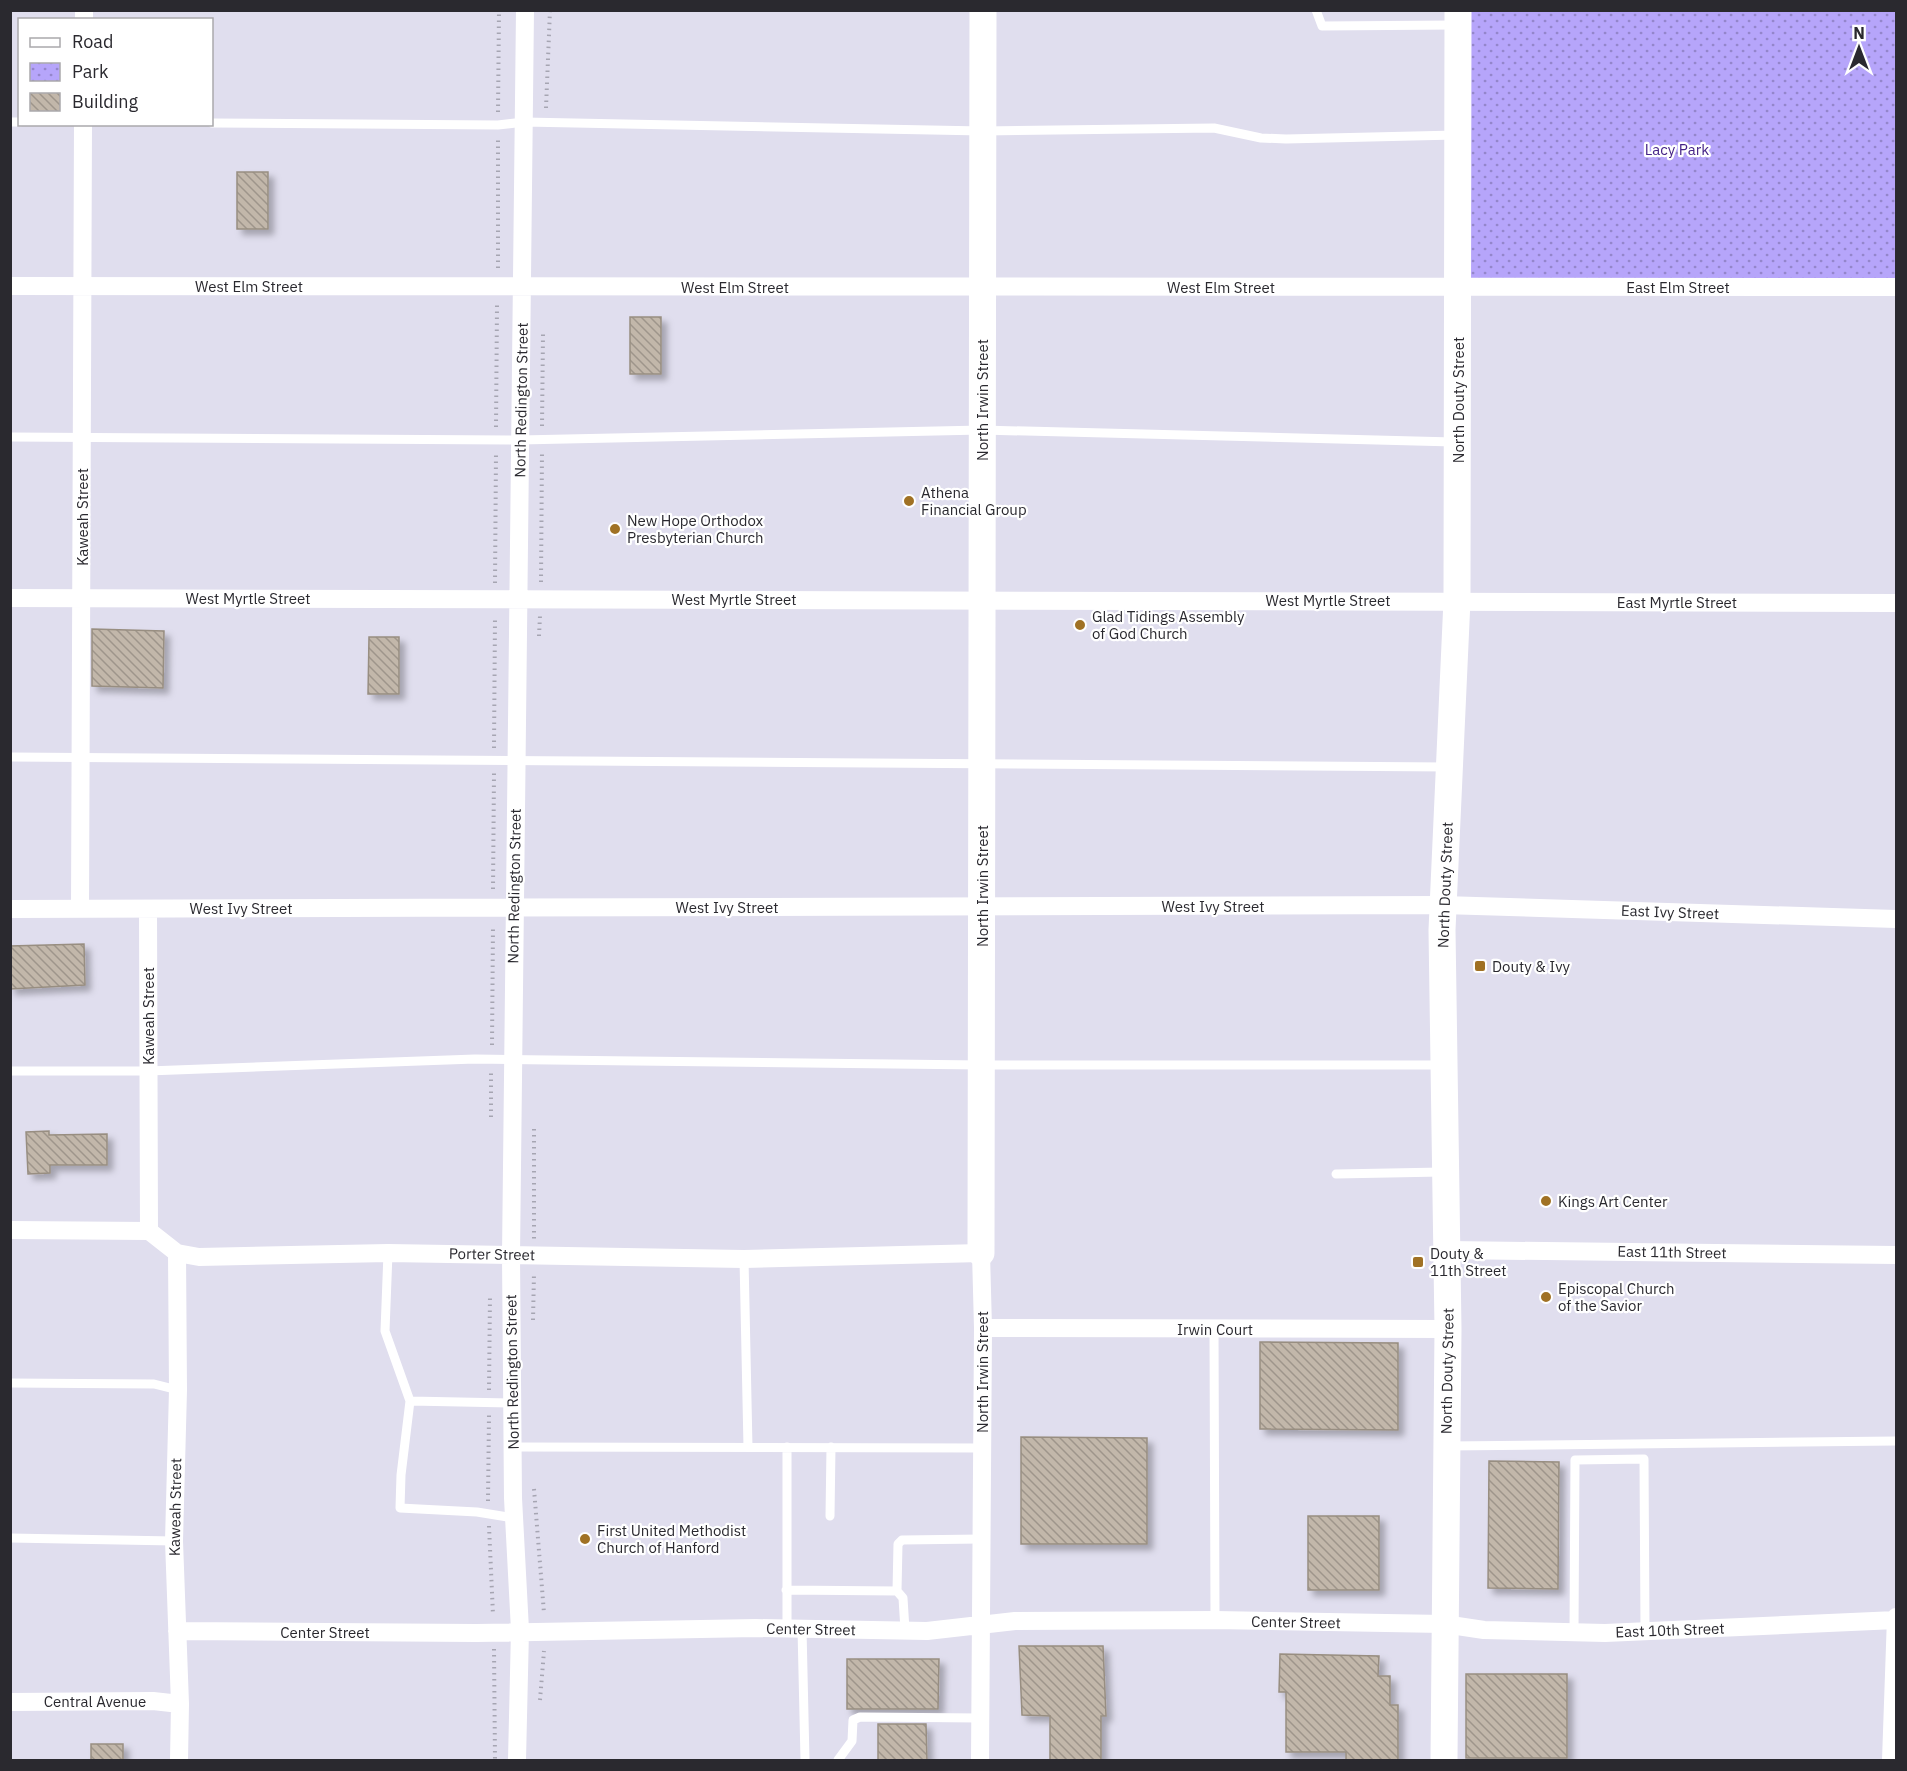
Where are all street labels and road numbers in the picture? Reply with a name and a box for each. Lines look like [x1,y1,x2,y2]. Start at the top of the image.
street label: West Elm Street [195,277,303,296]
street label: West Elm Street [681,278,789,297]
street label: West Elm Street [1167,278,1275,297]
street label: East Elm Street [1626,278,1730,297]
street label: North Redington Street [510,322,532,478]
street label: North Douty Street [1449,337,1468,463]
street label: North Irwin Street [973,339,992,461]
street label: Kaweah Street [73,468,92,566]
street label: West Myrtle Street [186,589,310,608]
street label: West Myrtle Street [672,590,796,609]
street label: West Myrtle Street [1266,591,1390,610]
street label: East Myrtle Street [1617,593,1737,612]
street label: North Redington Street [503,808,525,964]
street label: North Douty Street [1433,822,1457,948]
street label: North Irwin Street [973,825,992,947]
street label: West Ivy Street [1162,897,1264,916]
street label: West Ivy Street [676,898,778,917]
street label: West Ivy Street [190,899,292,918]
street label: East Ivy Street [1621,901,1719,923]
street label: Kaweah Street [139,967,158,1065]
street label: East 11th Street [1617,1242,1727,1262]
street label: Porter Street [449,1244,535,1264]
street label: North Redington Street [501,1294,523,1450]
street label: North Douty Street [1436,1308,1458,1434]
street label: North Irwin Street [973,1311,992,1433]
street label: Irwin Court [1177,1320,1253,1339]
street label: Kaweah Street [165,1458,185,1556]
street label: Center Street [1251,1612,1341,1632]
street label: Center Street [766,1619,856,1639]
street label: East 10th Street [1615,1619,1725,1641]
street label: Center Street [280,1623,370,1642]
street label: Central Avenue [44,1692,146,1711]

